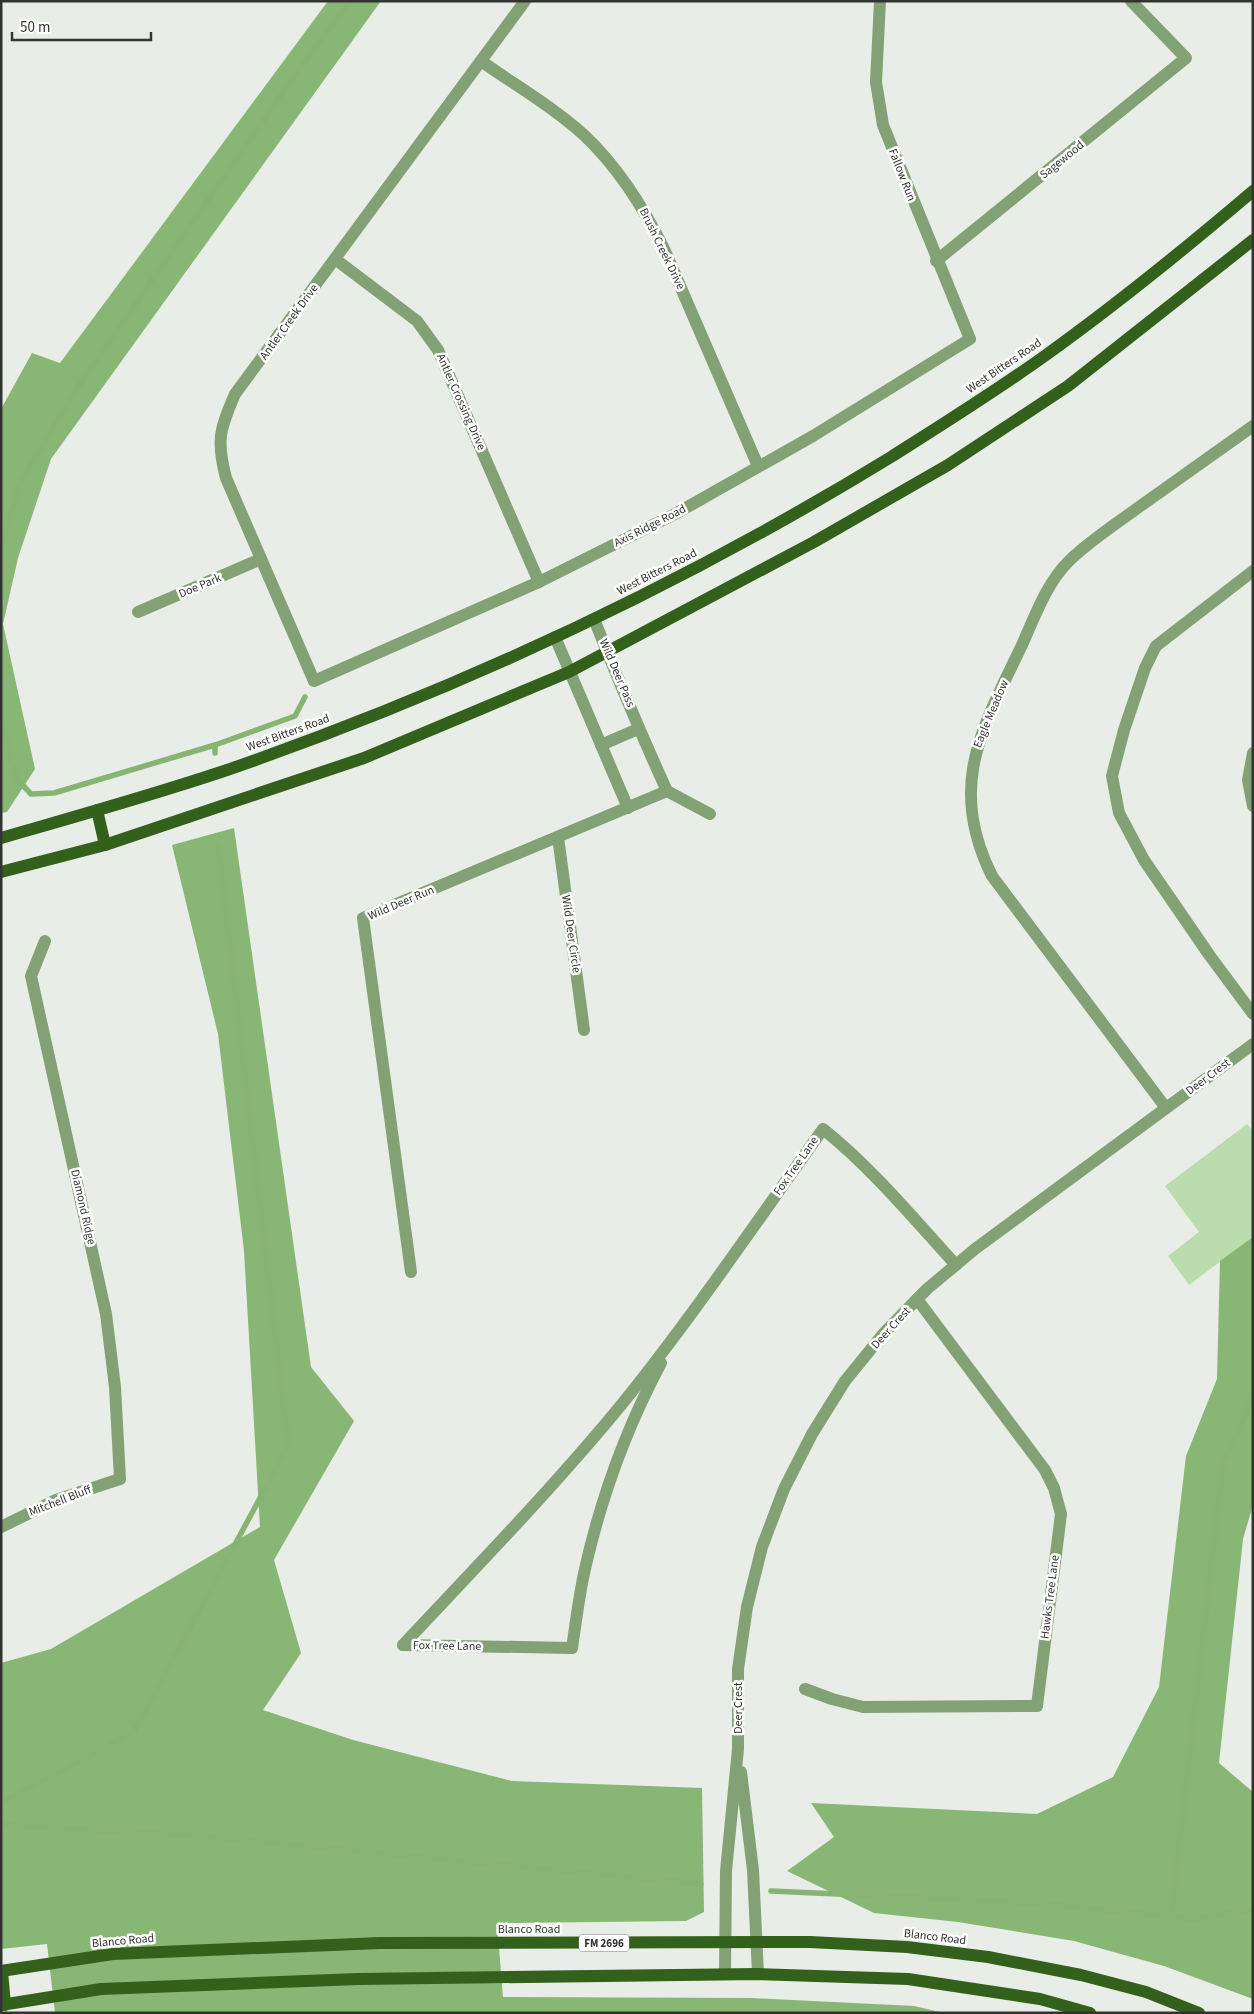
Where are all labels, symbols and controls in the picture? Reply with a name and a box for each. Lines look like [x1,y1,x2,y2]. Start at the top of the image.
scale bar [12,10,151,42]
text: 50 m [20,17,50,38]
street label: Sagewood [1036,137,1088,183]
street label: Fallow Run [884,146,920,204]
street label: Brush Creek Drive [635,205,689,293]
street label: Antler Creek Drive [256,281,322,363]
street label: West Bitters Road [963,334,1045,398]
street label: Antler Crossing Drive [432,351,490,453]
street label: Axis Ridge Road [611,501,689,551]
street label: West Bitters Road [614,545,700,599]
street label: Doe Park [176,569,224,603]
street label: Wild Deer Pass [595,636,639,710]
street label: Eagle Meadow [969,677,1013,751]
street label: West Bitters Road [244,710,332,756]
street label: Wild Deer Run [365,881,437,925]
street label: Wild Deer Circle [557,894,585,974]
street label: Deer Crest [1182,1055,1234,1099]
street label: Fox Tree Lane [769,1133,823,1199]
street label: Diamond Ridge [66,1168,100,1246]
street label: Deer Crest [867,1303,915,1353]
street label: Mitchell Bluff [26,1481,95,1521]
street label: Hawks Tree Lane [1036,1554,1064,1640]
street label: Fox Tree Lane [413,1637,481,1655]
street label: Deer Crest [730,1682,747,1734]
street label: Blanco Road [498,1921,560,1938]
street label: Blanco Road [903,1925,967,1949]
street label: Blanco Road [91,1930,155,1952]
road number: FM 2696 [579,1935,629,1952]

